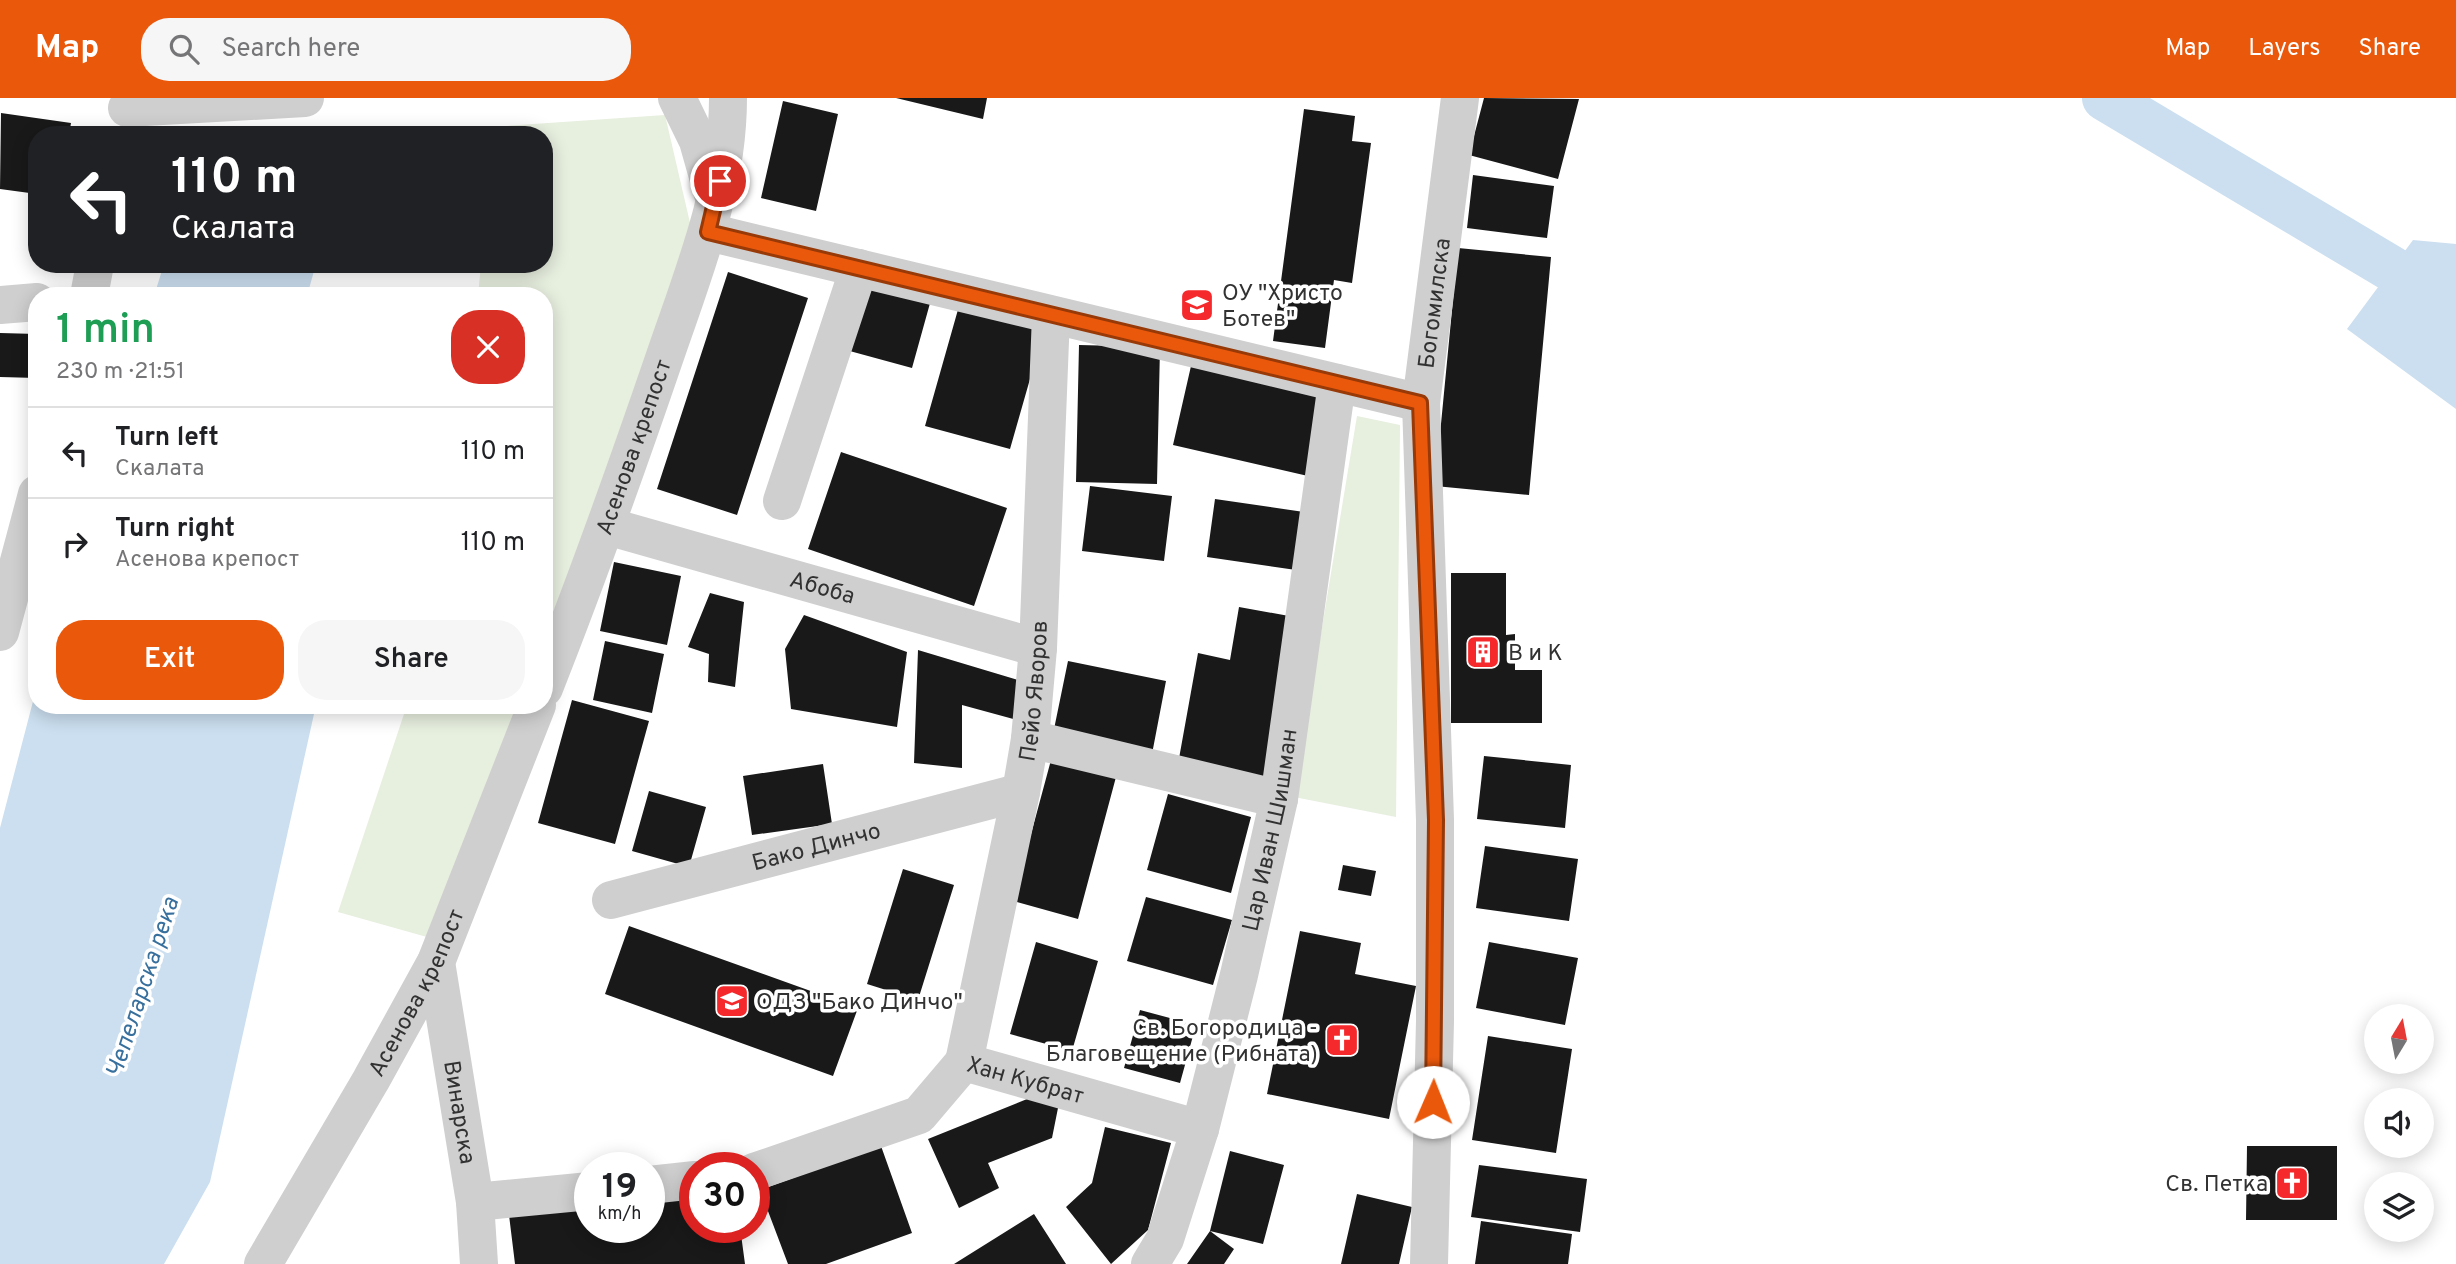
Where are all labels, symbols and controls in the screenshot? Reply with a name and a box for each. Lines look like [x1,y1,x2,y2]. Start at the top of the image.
search box [141,18,631,81]
text: Map [35,28,99,70]
icon: search [165,30,203,68]
text: Search here [221,33,360,66]
text: Map [2165,34,2210,64]
text: Layers [2248,34,2320,64]
text: Share [2358,34,2421,64]
text: 110 m [171,149,298,211]
pin [690,151,750,211]
icon: left [56,154,147,245]
icon: arrive [701,162,739,200]
text: Скалата [171,210,295,250]
street label: Богомилска [1414,236,1459,370]
place label: ОУ "Христо Ботев" [1222,280,1343,335]
school or university icon: ОУ "Христо Ботев" [1178,286,1216,324]
text: 1 min [56,305,155,358]
button: close [451,310,525,384]
street label: Асенова крепост [591,356,680,540]
text: 230 m · 21:51 [56,358,185,387]
text: Turn left [115,422,219,455]
icon: left [56,434,94,472]
text: 110 m [461,436,525,469]
text: Скалата [115,455,204,484]
text: Turn right [115,513,235,546]
icon: right [56,525,94,563]
text: 110 m [461,527,525,560]
text: Асенова крепост [115,546,299,575]
street label: Абоба [786,566,858,612]
button: Exit [56,620,284,700]
button: Share [298,620,525,700]
street label: Пейо Яворов [1014,620,1056,764]
building icon: В и К [1464,633,1502,671]
place label: В и К [1508,640,1563,669]
street label: Цар Иван Шишман [1237,727,1306,934]
street label: Бако Динчо [749,818,884,879]
water label: Чепеларска река [101,893,187,1082]
street label: Асенова крепост [364,905,472,1083]
school or university icon: ОДЗ "Бако Динчо" [713,982,751,1020]
place label: ОДЗ "Бако Динчо" [756,989,963,1018]
north arrow [2364,1004,2434,1074]
map controls [2364,1004,2434,1242]
place label: Св. Богородица - Благовещение (Рибната) [1046,1015,1318,1070]
church icon: Св. Богородица - Благовещение (Рибната) [1323,1021,1361,1059]
street label: Хан Кубрат [963,1051,1087,1112]
street label: Винарска [435,1058,481,1166]
position arrow [1396,1065,1470,1139]
button: sound [2364,1088,2434,1158]
speed limit sign: 30 [679,1152,770,1243]
church icon: Св. Петка [2273,1164,2311,1202]
text: 19 [602,1166,637,1210]
place label: Св. Петка [2165,1171,2268,1200]
button: layers [2364,1172,2434,1242]
text: km/h [598,1203,641,1226]

